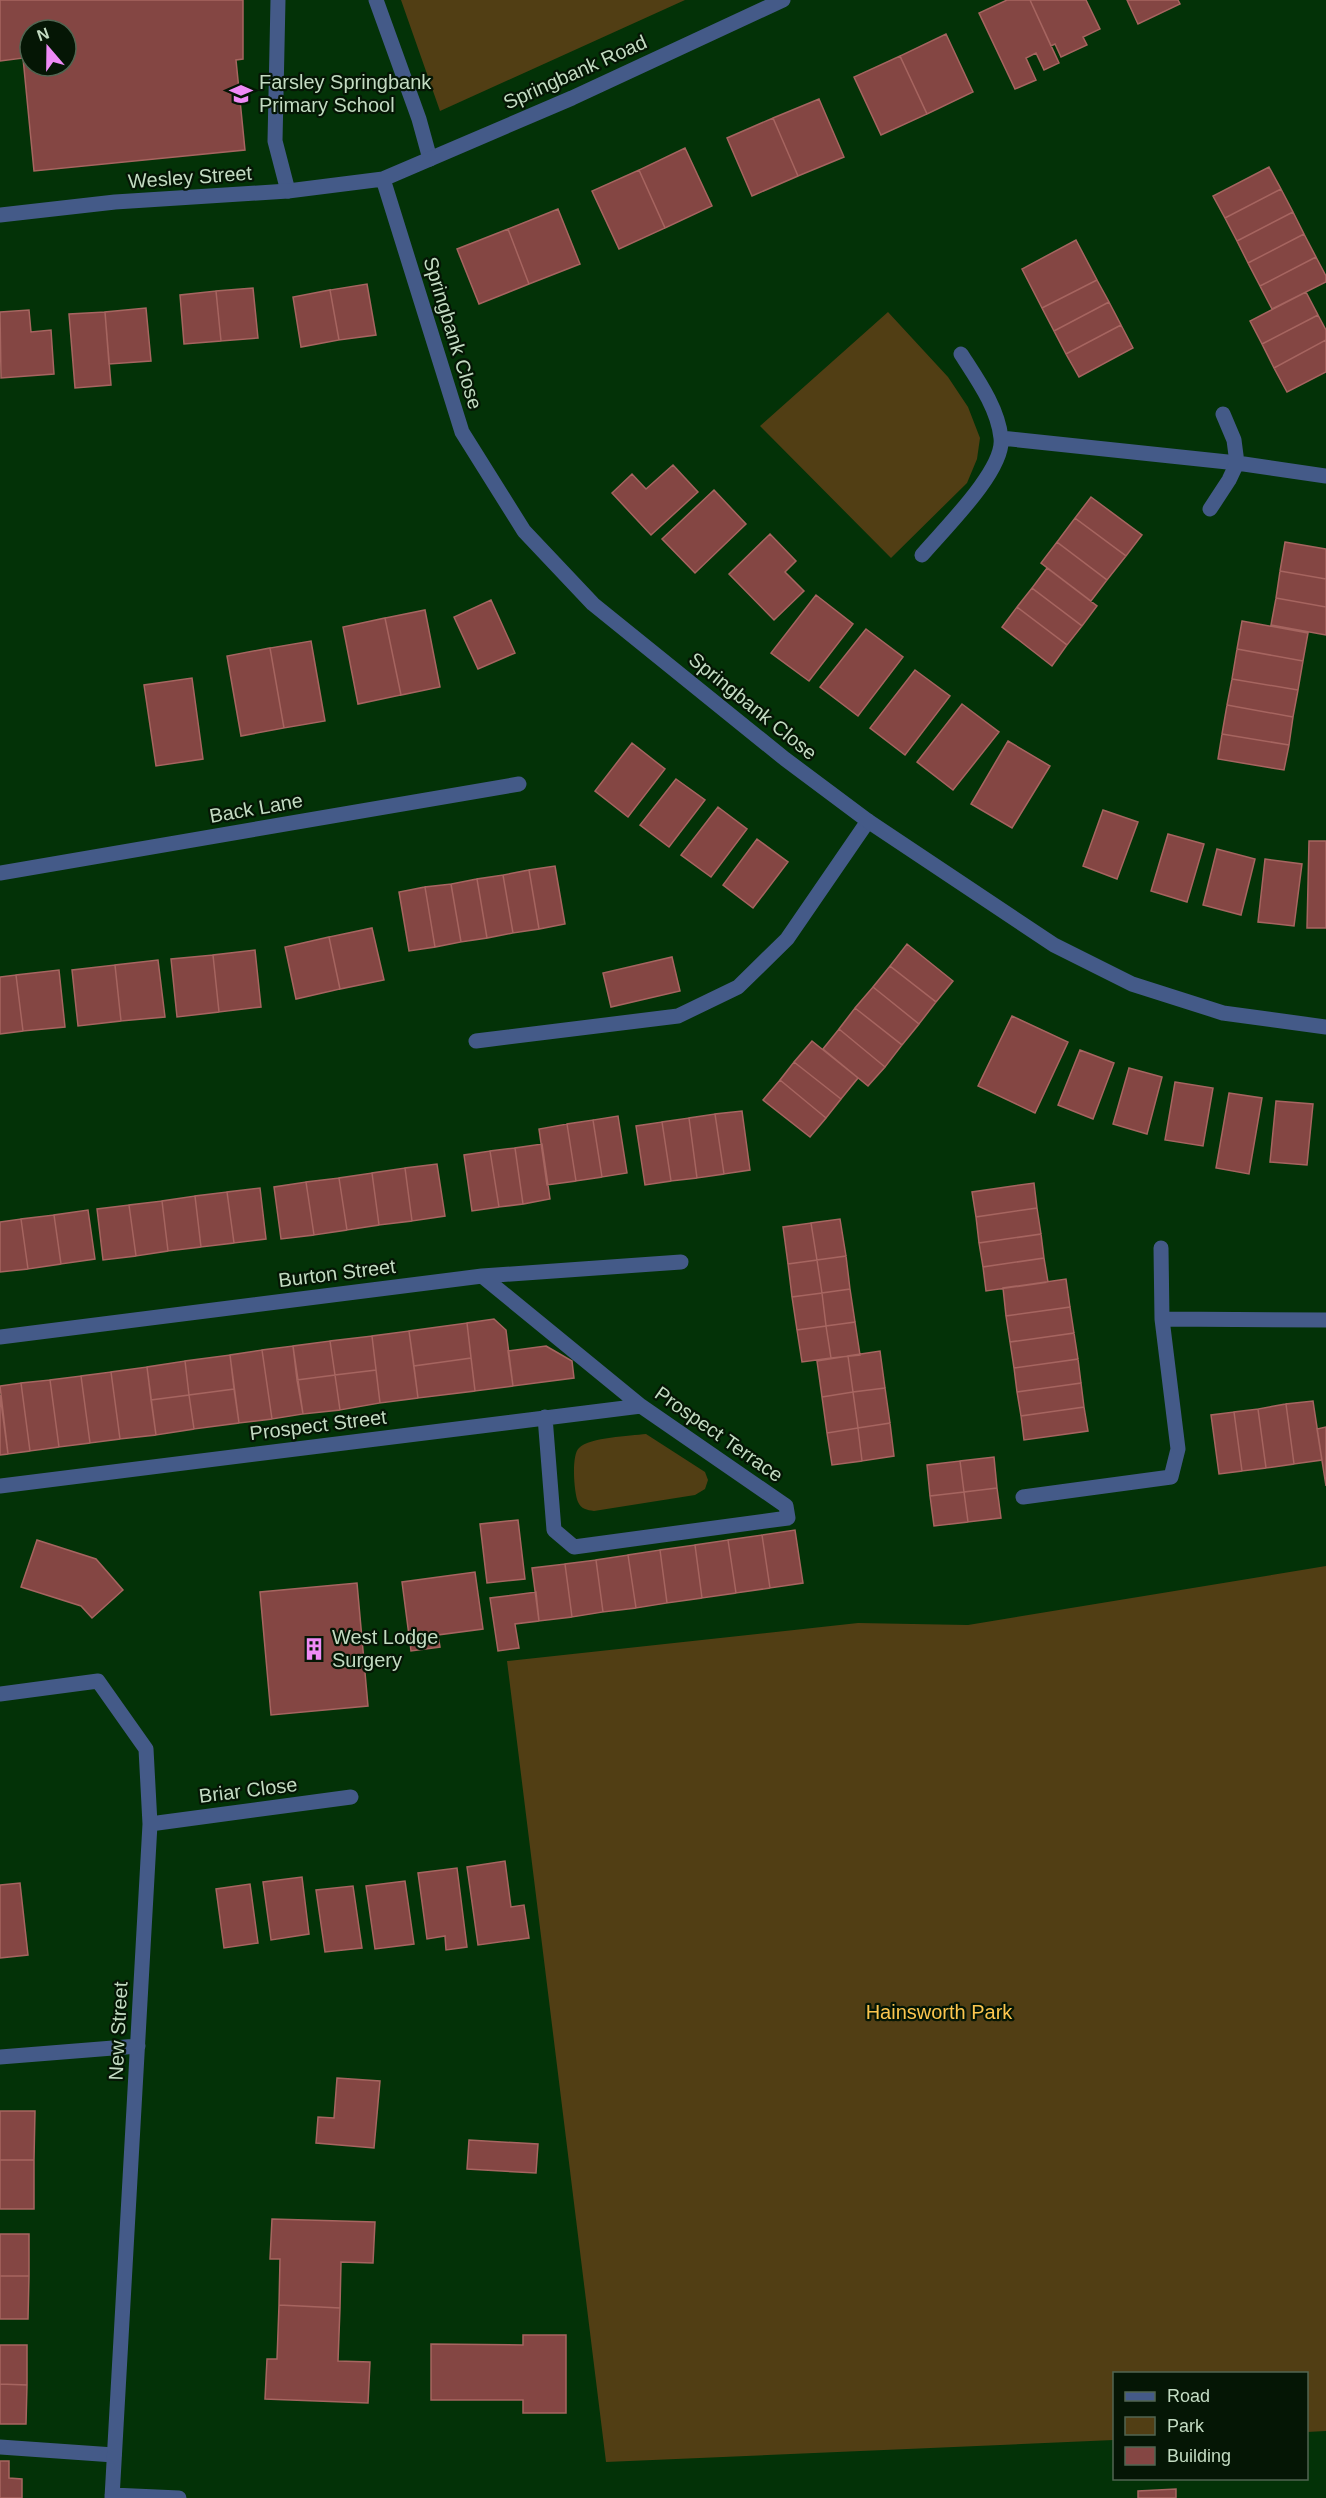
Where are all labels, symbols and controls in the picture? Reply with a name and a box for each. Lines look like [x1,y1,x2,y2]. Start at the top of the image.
north arrow [18,18,78,78]
text: N [35,24,51,44]
street label: Springbank Road [500,31,650,113]
place label: Farsley Springbank Primary School [259,71,432,116]
school or university icon: Farsley Springbank Primary School [228,81,254,107]
street label: Wesley Street [127,162,253,192]
street label: Springbank Close [419,254,487,412]
street label: Springbank Close [685,648,821,764]
street label: Back Lane [208,789,304,827]
street label: Burton Street [277,1255,397,1291]
street label: Prospect Terrace [651,1382,787,1486]
street label: Prospect Street [248,1406,388,1444]
place label: West Lodge Surgery [332,1626,438,1671]
building icon: West Lodge Surgery [301,1636,327,1662]
street label: Briar Close [198,1773,298,1807]
street label: New Street [104,1981,132,2081]
park label: Hainsworth Park [866,2001,1013,2023]
legend [1113,2372,1308,2480]
text: Road [1167,2386,1210,2406]
text: Park [1167,2416,1205,2436]
text: Building [1167,2446,1231,2466]

